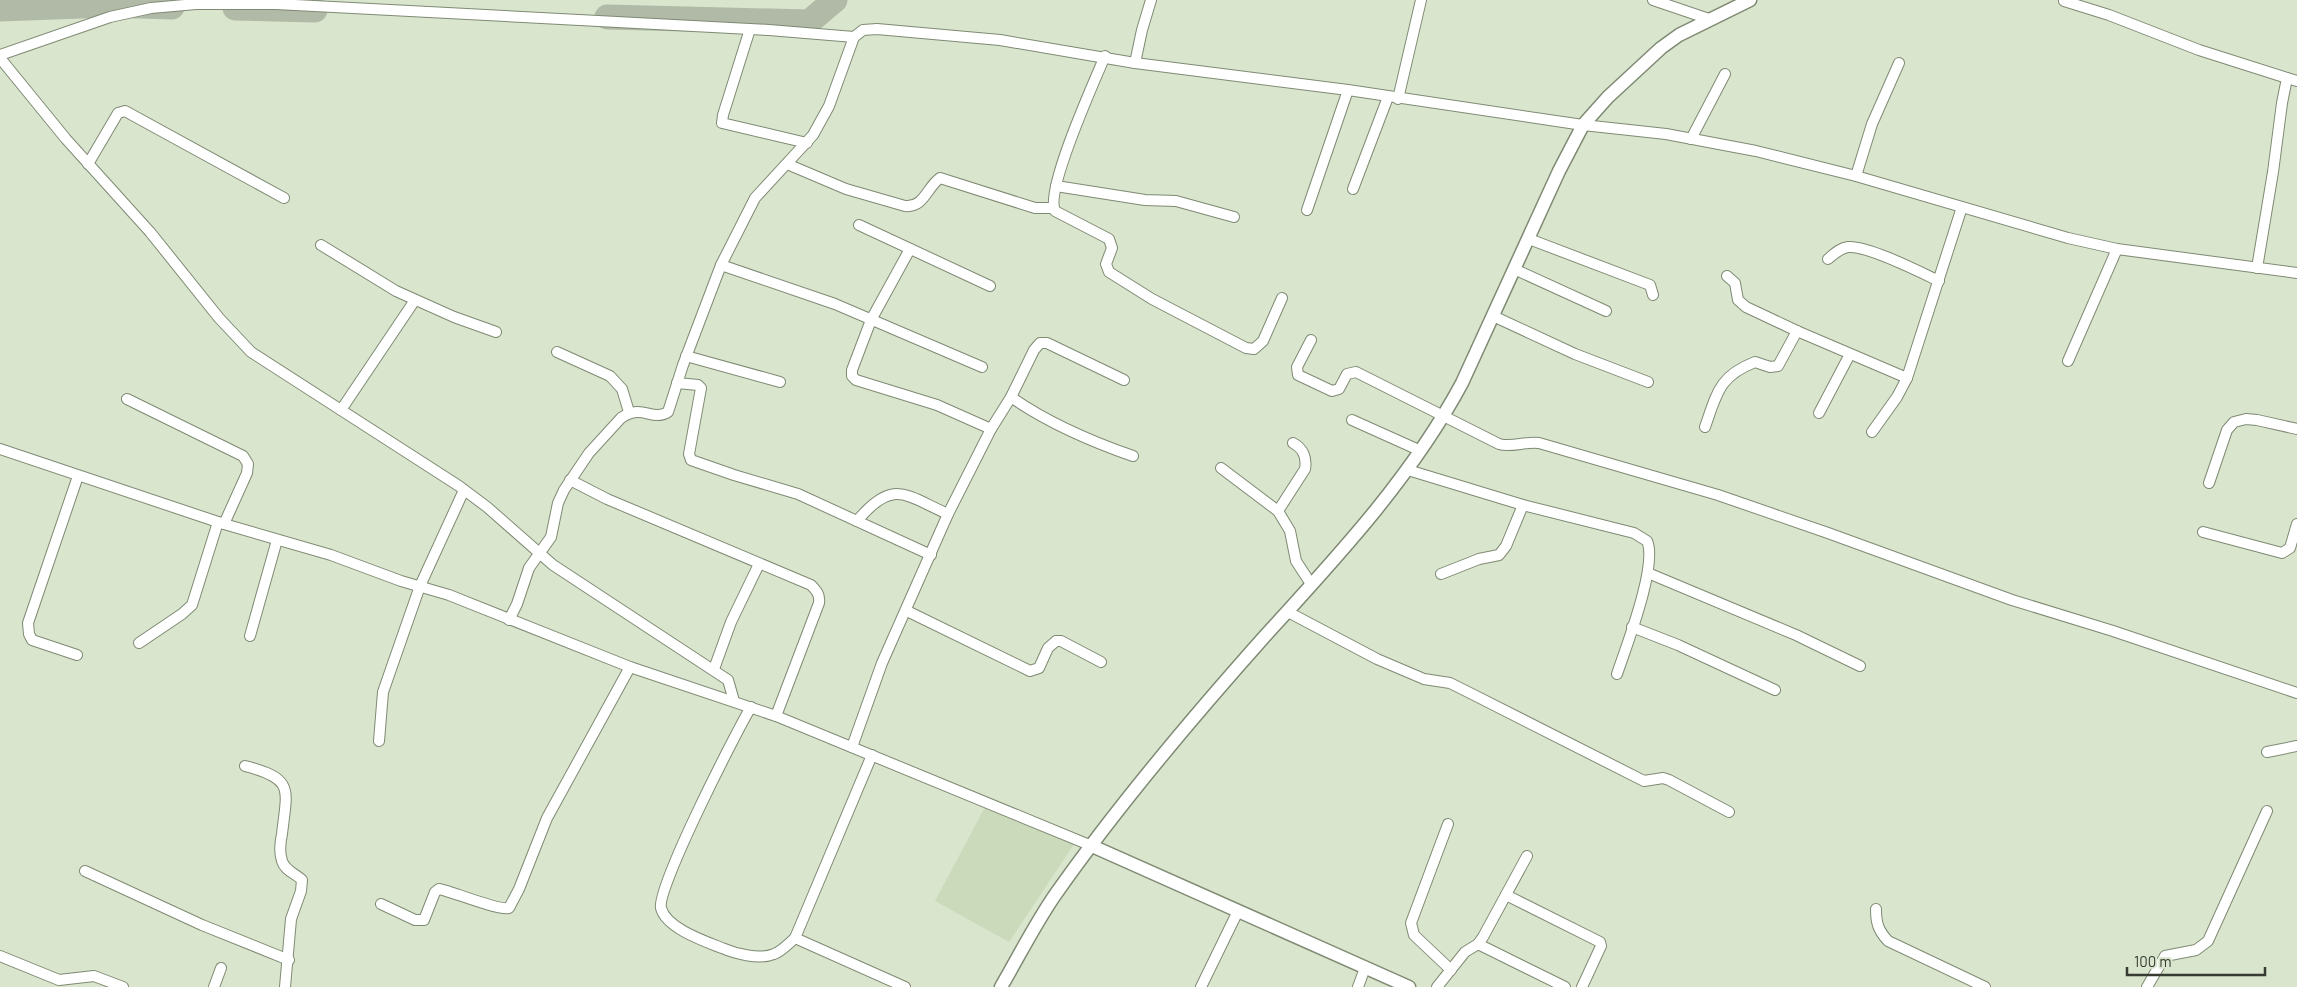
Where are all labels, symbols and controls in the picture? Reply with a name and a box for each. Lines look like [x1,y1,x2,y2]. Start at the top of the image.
scale bar [2127,944,2264,976]
text: 100 m [2134,952,2172,970]

